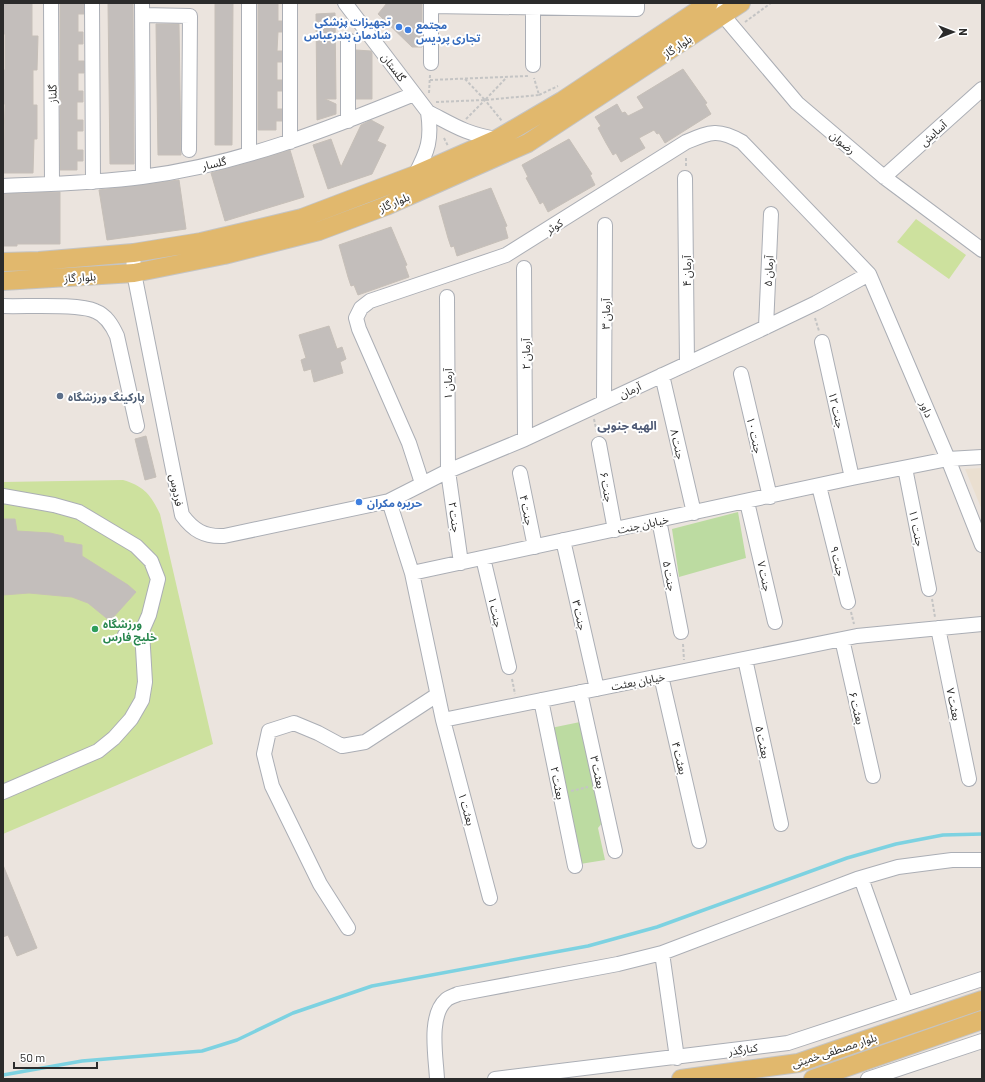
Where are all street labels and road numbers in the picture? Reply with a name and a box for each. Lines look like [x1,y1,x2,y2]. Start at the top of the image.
street label: بلوار گاز [659,32,695,62]
street label: گلستان [378,50,409,85]
street label: گلناز [45,84,60,105]
street label: آسایش [917,117,950,149]
street label: رضوان [827,128,858,157]
street label: گلسار [200,154,228,173]
street label: بلوار گاز [376,190,412,216]
street label: کوثر [542,216,566,237]
street label: آرمان ۵ [761,254,776,287]
street label: آرمان ۴ [680,255,694,287]
street label: بلوار گاز [63,269,97,286]
street label: آرمان ۳ [599,298,613,330]
street label: آرمان ۲ [519,338,533,370]
street label: آرمان ۱ [441,368,455,400]
street label: آرمان [617,379,644,402]
street label: جنت ۱۲ [826,390,848,430]
street label: داور [916,398,936,420]
street label: جنت ۱۰ [744,415,766,455]
street label: جنت ۸ [667,428,688,461]
street label: جنت ۶ [597,471,616,504]
street label: فردوس [167,473,186,507]
street label: جنت ۴ [516,494,537,527]
street label: جنت ۲ [445,501,464,534]
street label: جنت ۱۱ [906,509,927,548]
street label: خیابان جنت [616,512,670,537]
street label: جنت ۹ [827,544,848,578]
street label: جنت ۵ [660,560,679,593]
street label: جنت ۷ [754,560,775,593]
street label: جنت ۱ [485,596,506,629]
street label: جنت ۳ [569,599,590,632]
street label: خیابان بعثت [610,669,667,694]
street label: بعثت ۷ [943,686,964,722]
street label: بعثت ۶ [846,690,867,726]
street label: بعثت ۵ [752,724,773,760]
street label: بعثت ۴ [669,740,690,776]
street label: بعثت ۳ [587,754,608,790]
street label: بعثت ۲ [547,765,568,801]
street label: بعثت ۱ [455,791,478,827]
street label: بلوار مصطفی خمینی [790,1030,879,1071]
street label: کنارگذر [726,1040,759,1059]

